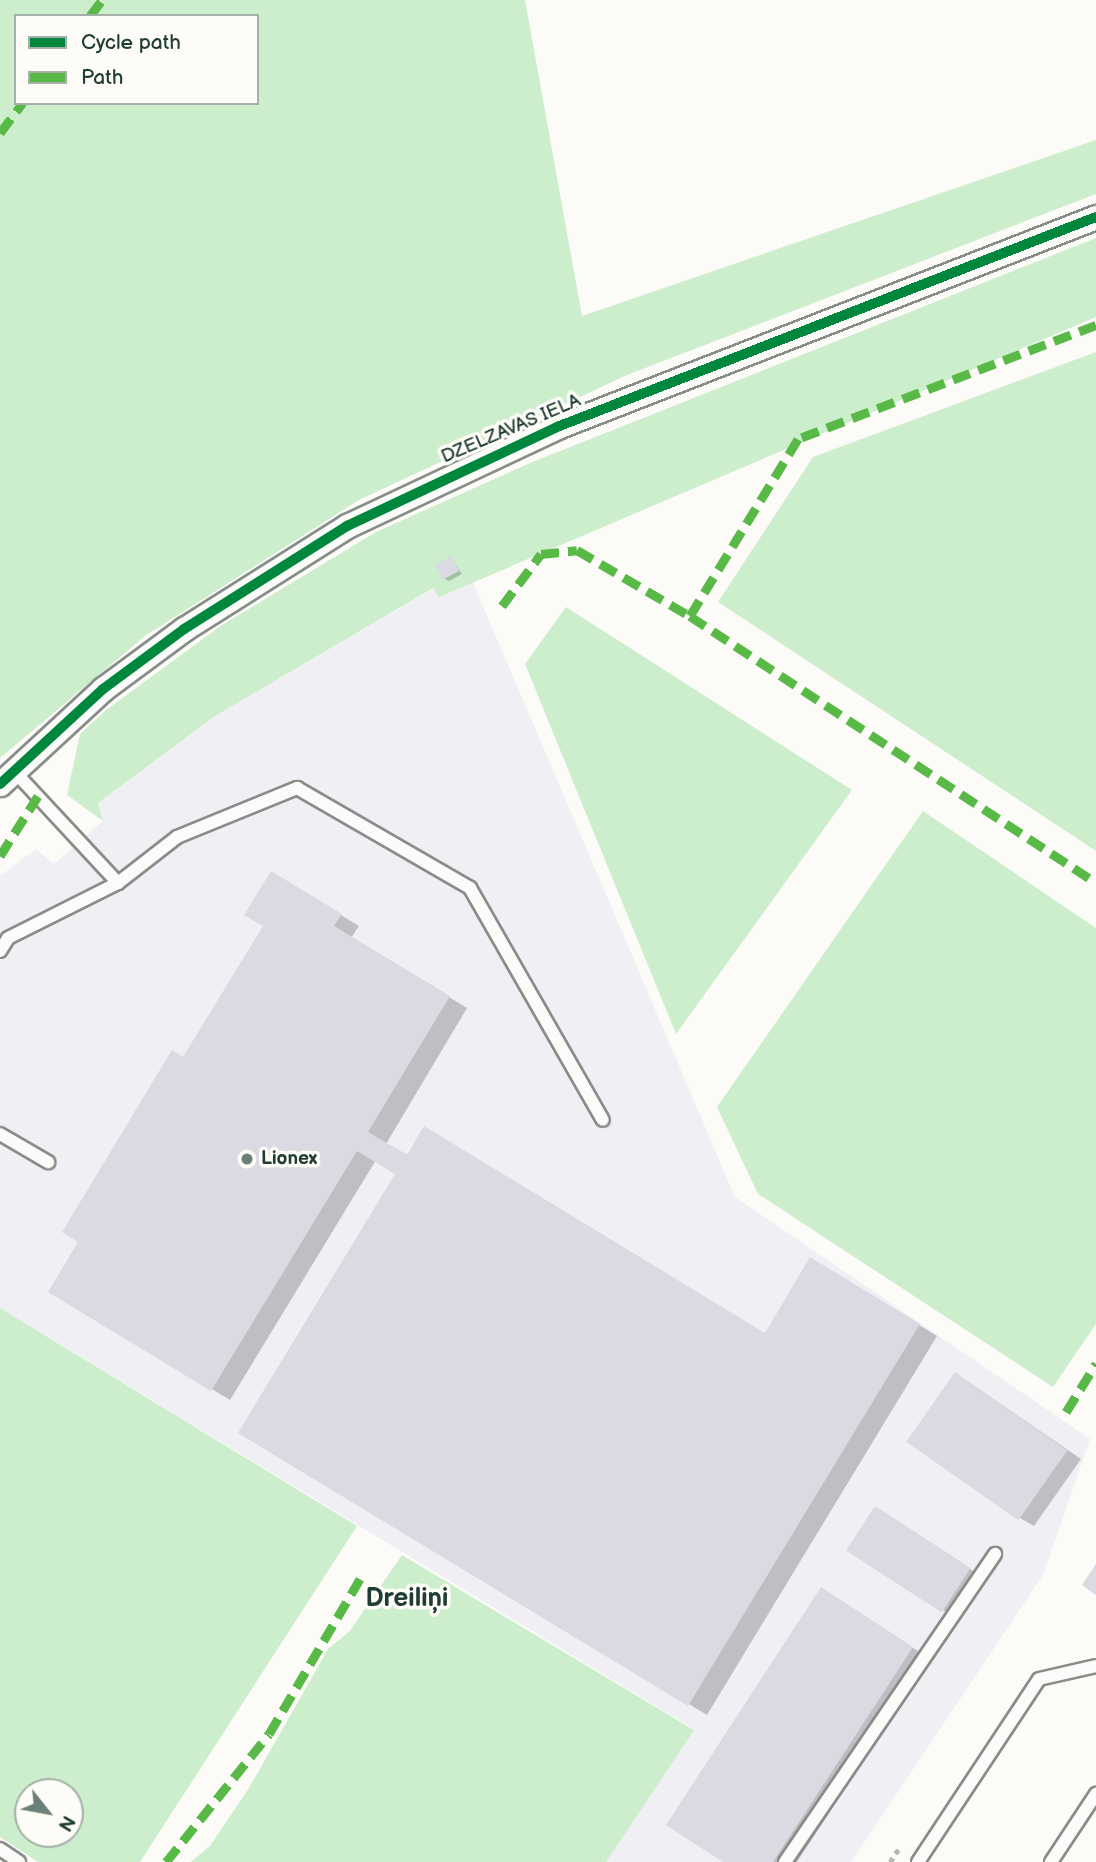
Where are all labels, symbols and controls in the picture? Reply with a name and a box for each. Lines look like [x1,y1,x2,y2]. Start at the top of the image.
legend [14,14,259,105]
text: Cycle path [81,30,181,55]
text: Path [81,65,123,90]
street label: DZELZAVAS IELA [438,389,584,469]
place label: Lionex [261,1148,317,1170]
marker: Lionex [239,1151,255,1167]
district label: Dreiliņi [366,1583,448,1615]
north arrow [14,1778,84,1848]
text: N [52,1811,79,1835]

